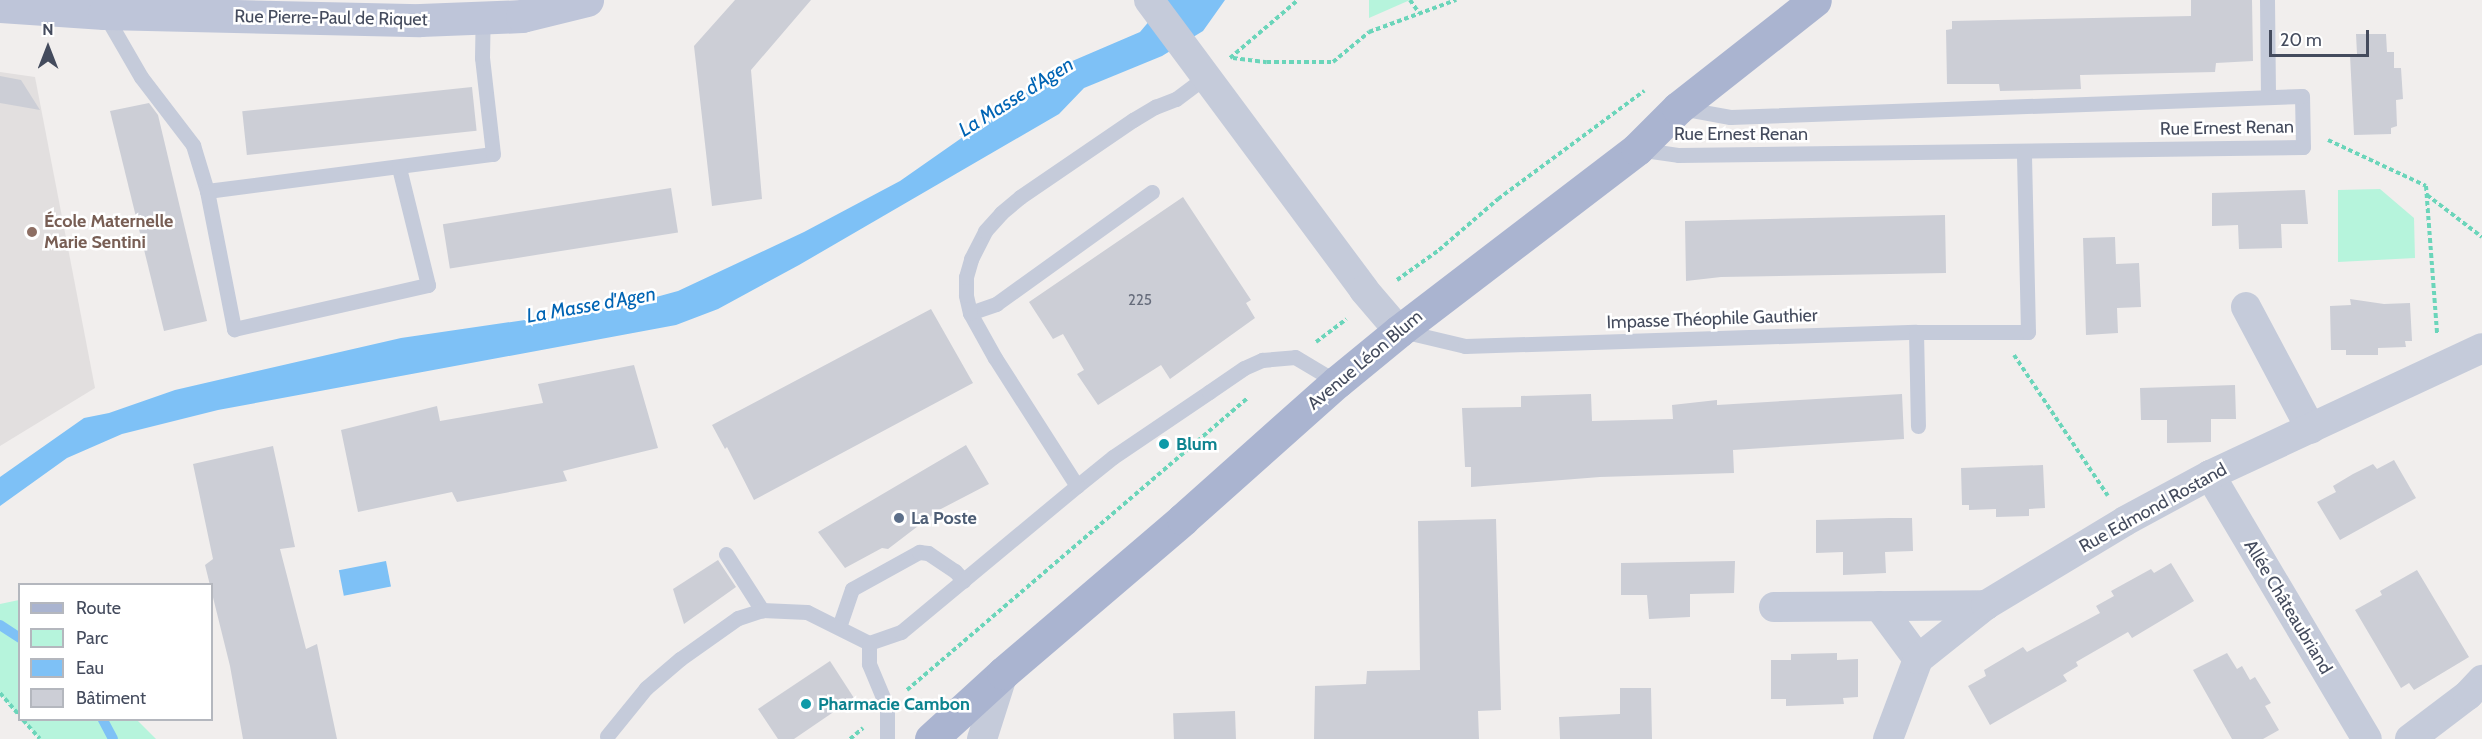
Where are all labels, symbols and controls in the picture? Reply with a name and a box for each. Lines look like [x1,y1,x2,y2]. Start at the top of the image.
street label: Rue Pierre-Paul de Riquet [234,6,428,30]
north arrow [18,18,78,78]
scale bar [2272,18,2372,56]
text: N [42,20,54,39]
text: 20 m [2280,29,2322,51]
water label: La Masse d'Agen [954,52,1078,142]
street label: Rue Ernest Renan [2160,116,2294,140]
street label: Rue Ernest Renan [1674,123,1808,145]
place label: École Maternelle Marie Sentini [44,211,173,254]
marker: École Maternelle Marie Sentini [25,225,39,239]
water label: La Masse d'Agen [525,282,657,328]
house number: 225 [1128,292,1152,310]
street label: Impasse Théophile Gauthier [1606,305,1818,333]
street label: Avenue Léon Blum [1303,306,1427,414]
place label: Blum [1176,433,1217,455]
marker: Blum [1157,437,1171,451]
street label: Rue Edmond Rostand [2075,458,2231,558]
place label: La Poste [911,507,977,529]
marker: La Poste [892,511,906,525]
street label: Allée Châteaubriand [2239,536,2337,678]
legend [18,583,213,721]
text: Route [76,597,121,619]
text: Parc [76,627,108,649]
text: Eau [76,657,104,679]
text: Bâtiment [76,687,146,709]
place label: Pharmacie Cambon [818,693,970,715]
marker: Pharmacie Cambon [799,697,813,711]

